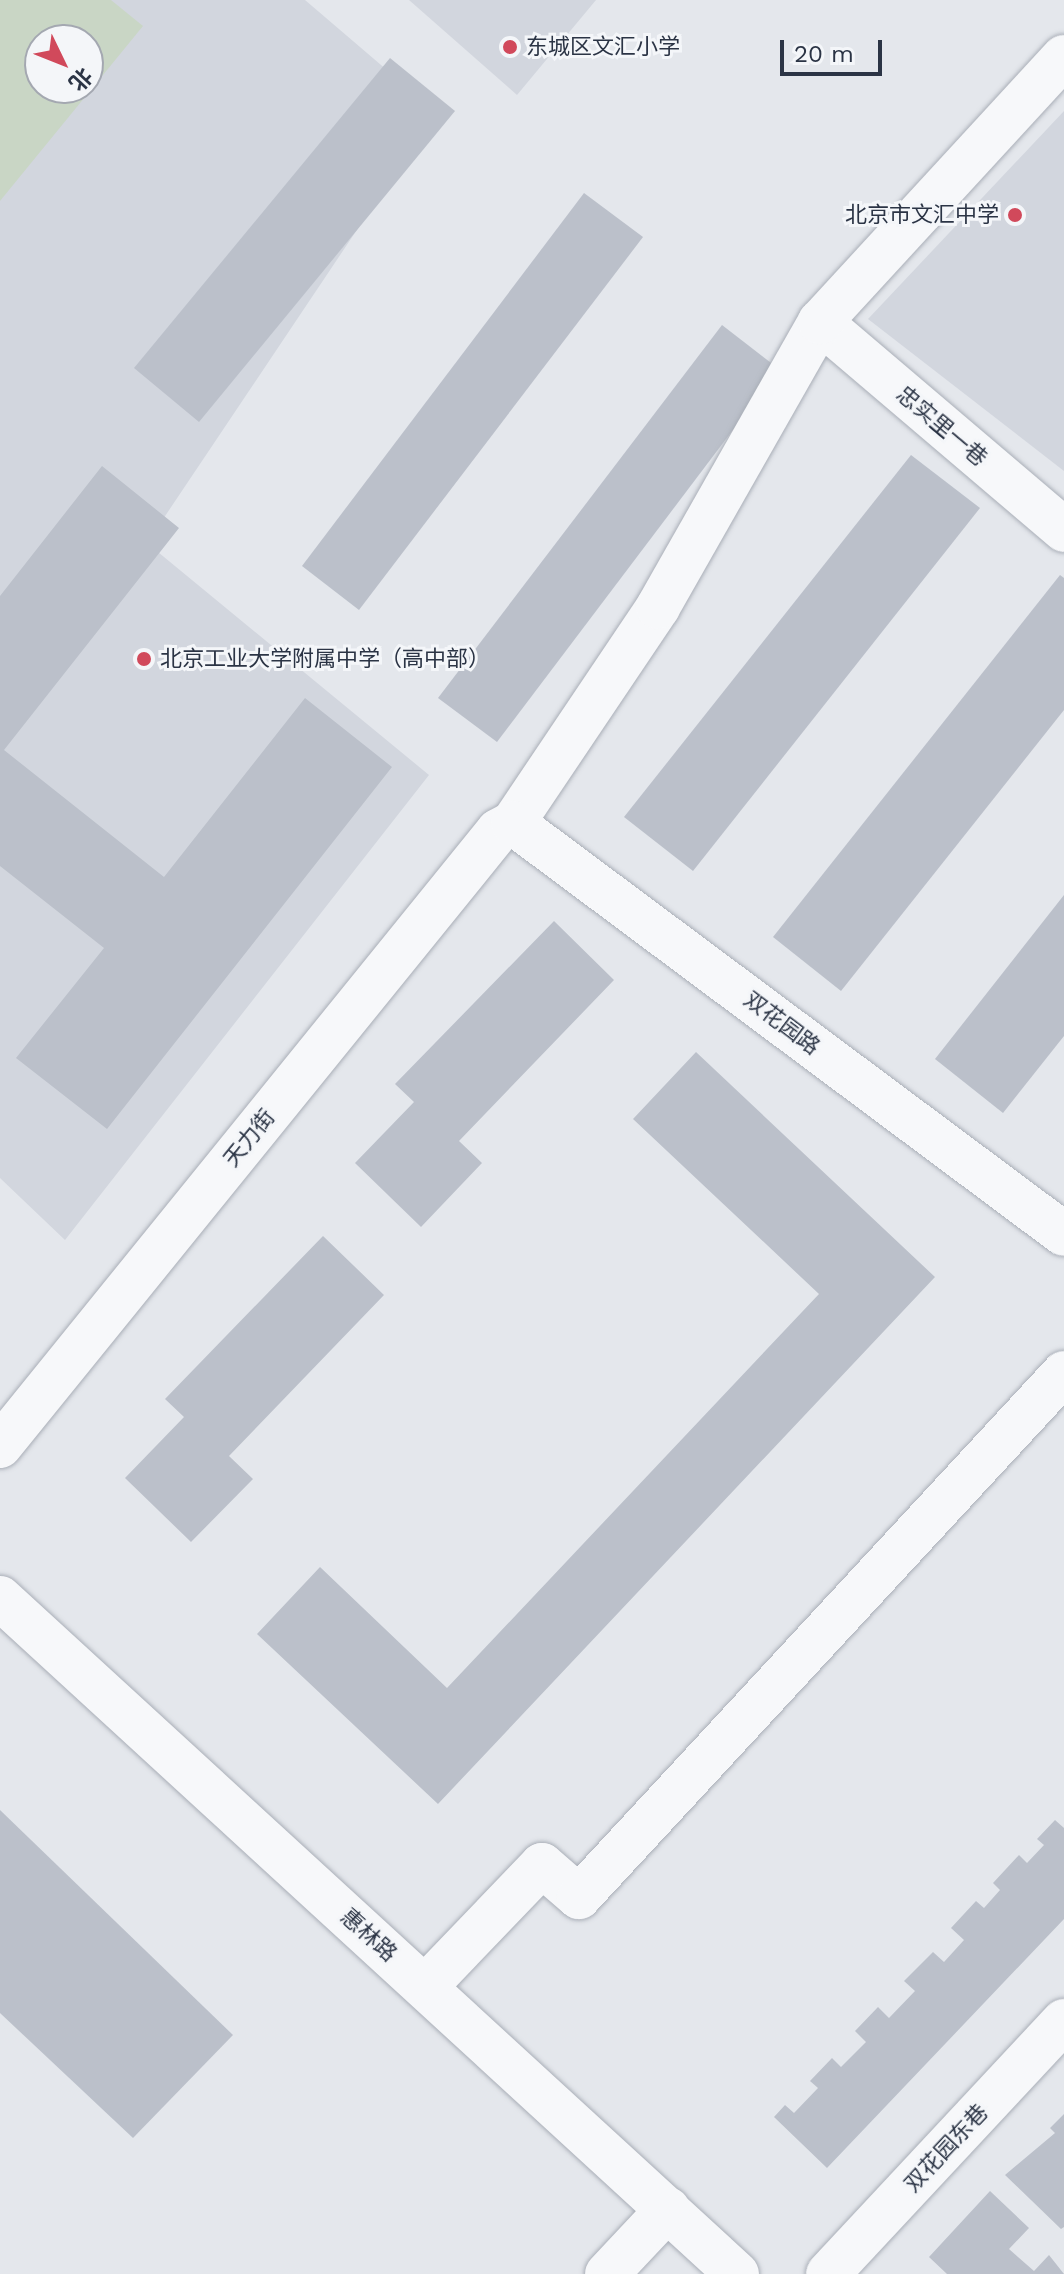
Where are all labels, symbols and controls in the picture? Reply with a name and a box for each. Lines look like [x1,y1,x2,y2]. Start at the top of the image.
north arrow [24,24,104,104]
scale bar [784,24,886,74]
place label: 东城区文汇小学 [526,34,680,60]
marker: 东城区文汇小学 [501,38,519,56]
text: 20 m [794,40,854,68]
text: 北 [64,63,97,96]
place label: 北京市文汇中学 [845,202,999,228]
marker: 北京市文汇中学 [1006,206,1024,224]
street label: 忠实里一巷 [891,381,993,471]
place label: 北京工业大学附属中学（高中部） [160,646,490,672]
marker: 北京工业大学附属中学（高中部） [135,650,153,668]
street label: 双花园路 [739,986,825,1060]
street label: 天力街 [218,1104,280,1172]
street label: 惠林路 [336,1903,402,1967]
street label: 双花园东巷 [899,2099,993,2197]

